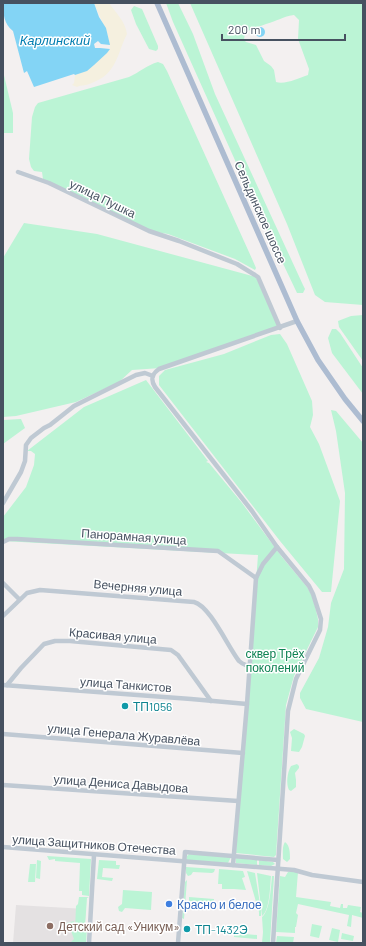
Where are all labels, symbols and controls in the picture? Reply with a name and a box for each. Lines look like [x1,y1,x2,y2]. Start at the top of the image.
scale bar [222,16,345,42]
text: 200 m [228,22,260,36]
water label: Карлинский [20,32,90,48]
street label: Сельдинское шоссе [231,159,290,266]
street label: улица Пушка [67,176,139,221]
street label: Панорамная улица [81,525,187,548]
street label: Вечерняя улица [93,576,183,599]
street label: Красивая улица [69,624,158,647]
park label: сквер Трёх поколений [245,646,305,674]
street label: улица Танкистов [80,674,172,695]
place label: ТП1056 [133,699,172,713]
marker: ТП1056 [120,701,130,711]
street label: улица Генерала Журавлёва [47,720,201,749]
street label: улица Дениса Давыдова [53,771,189,796]
street label: улица Защитников Отечества [12,831,177,858]
place label: Красно и белое [177,897,262,912]
marker: Красно и белое [164,899,174,909]
place label: Детский сад «Уникум» [58,919,180,934]
marker: Детский сад «Уникум» [45,921,55,931]
place label: ТП-1432Э [195,922,248,936]
marker: ТП-1432Э [182,924,192,934]

